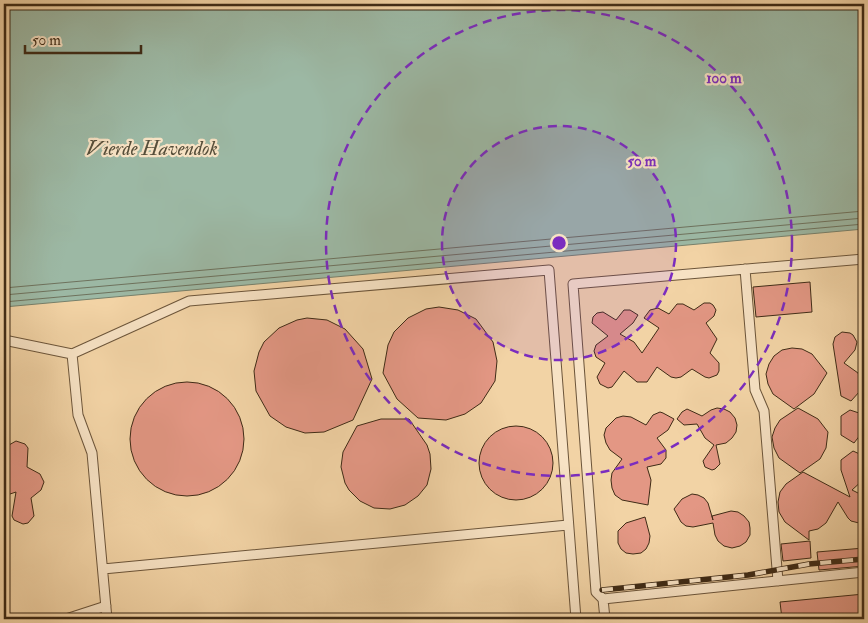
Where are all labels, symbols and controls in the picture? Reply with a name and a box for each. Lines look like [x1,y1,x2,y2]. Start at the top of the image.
scale bar [25,22,141,54]
text: 50 m [32,31,61,50]
text: 100 m [706,69,742,88]
water label: Vierde Havendok [86,136,218,161]
text: 50 m [628,152,657,171]
centre of rings [550,234,568,252]

